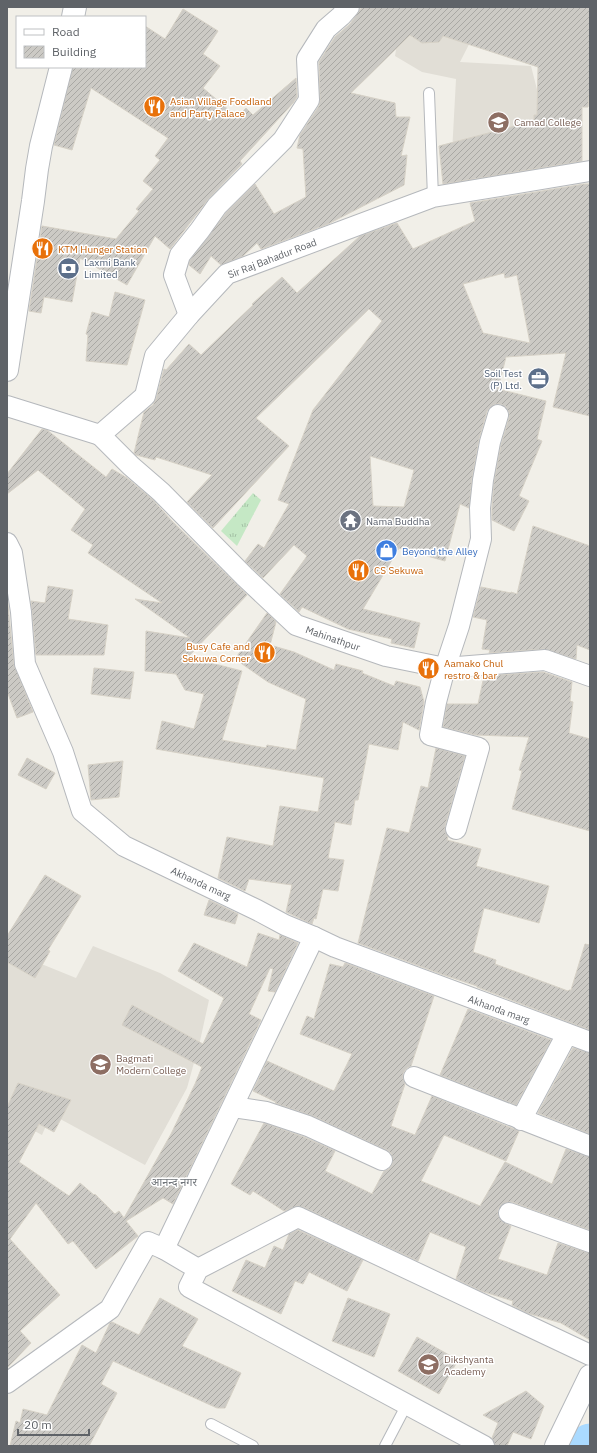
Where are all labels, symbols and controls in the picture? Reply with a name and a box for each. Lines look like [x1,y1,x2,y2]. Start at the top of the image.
legend [16,16,146,68]
text: Road [52,24,80,39]
text: Building [52,44,97,59]
restaurant icon: Asian Village Foodland and Party Palace [142,94,168,120]
place label: Asian Village Foodland and Party Palace [170,95,271,120]
school or university icon: Camad College [486,109,512,135]
place label: Camad College [514,116,582,129]
restaurant icon: KTM Hunger Station [30,236,56,262]
street label: Sir Raj Bahadur Road [226,236,318,281]
place label: KTM Hunger Station [58,243,147,256]
bank icon: Laxmi Bank Limited [55,255,81,281]
place label: Laxmi Bank Limited [84,256,137,281]
office icon: Soil Test (P) Ltd. [525,366,551,392]
place label: Soil Test (P) Ltd. [484,367,522,392]
temple icon: Nama Buddha [338,508,364,534]
place label: Nama Buddha [366,515,430,528]
shop icon: Beyond the Alley [373,538,399,564]
place label: Beyond the Alley [402,545,478,558]
restaurant icon: CS Sekuwa [345,557,371,583]
place label: CS Sekuwa [374,564,424,577]
street label: Mahinathpur [304,623,362,654]
restaurant icon: Busy Cafe and Sekuwa Corner [252,639,278,665]
place label: Busy Cafe and Sekuwa Corner [182,640,250,665]
restaurant icon: Aamako Chul restro & bar [416,656,442,682]
place label: Aamako Chul restro & bar [444,657,503,682]
street label: Akhanda marg [169,864,233,903]
street label: Akhanda marg [466,992,532,1027]
school or university icon: Bagmati Modern College [87,1051,113,1077]
place label: Bagmati Modern College [116,1052,187,1077]
district label: आनन्द नगर [151,1175,197,1189]
school or university icon: Dikshyanta Academy [415,1352,441,1378]
place label: Dikshyanta Academy [444,1353,494,1378]
scale bar [18,1411,89,1437]
text: 20 m [24,1417,52,1432]

